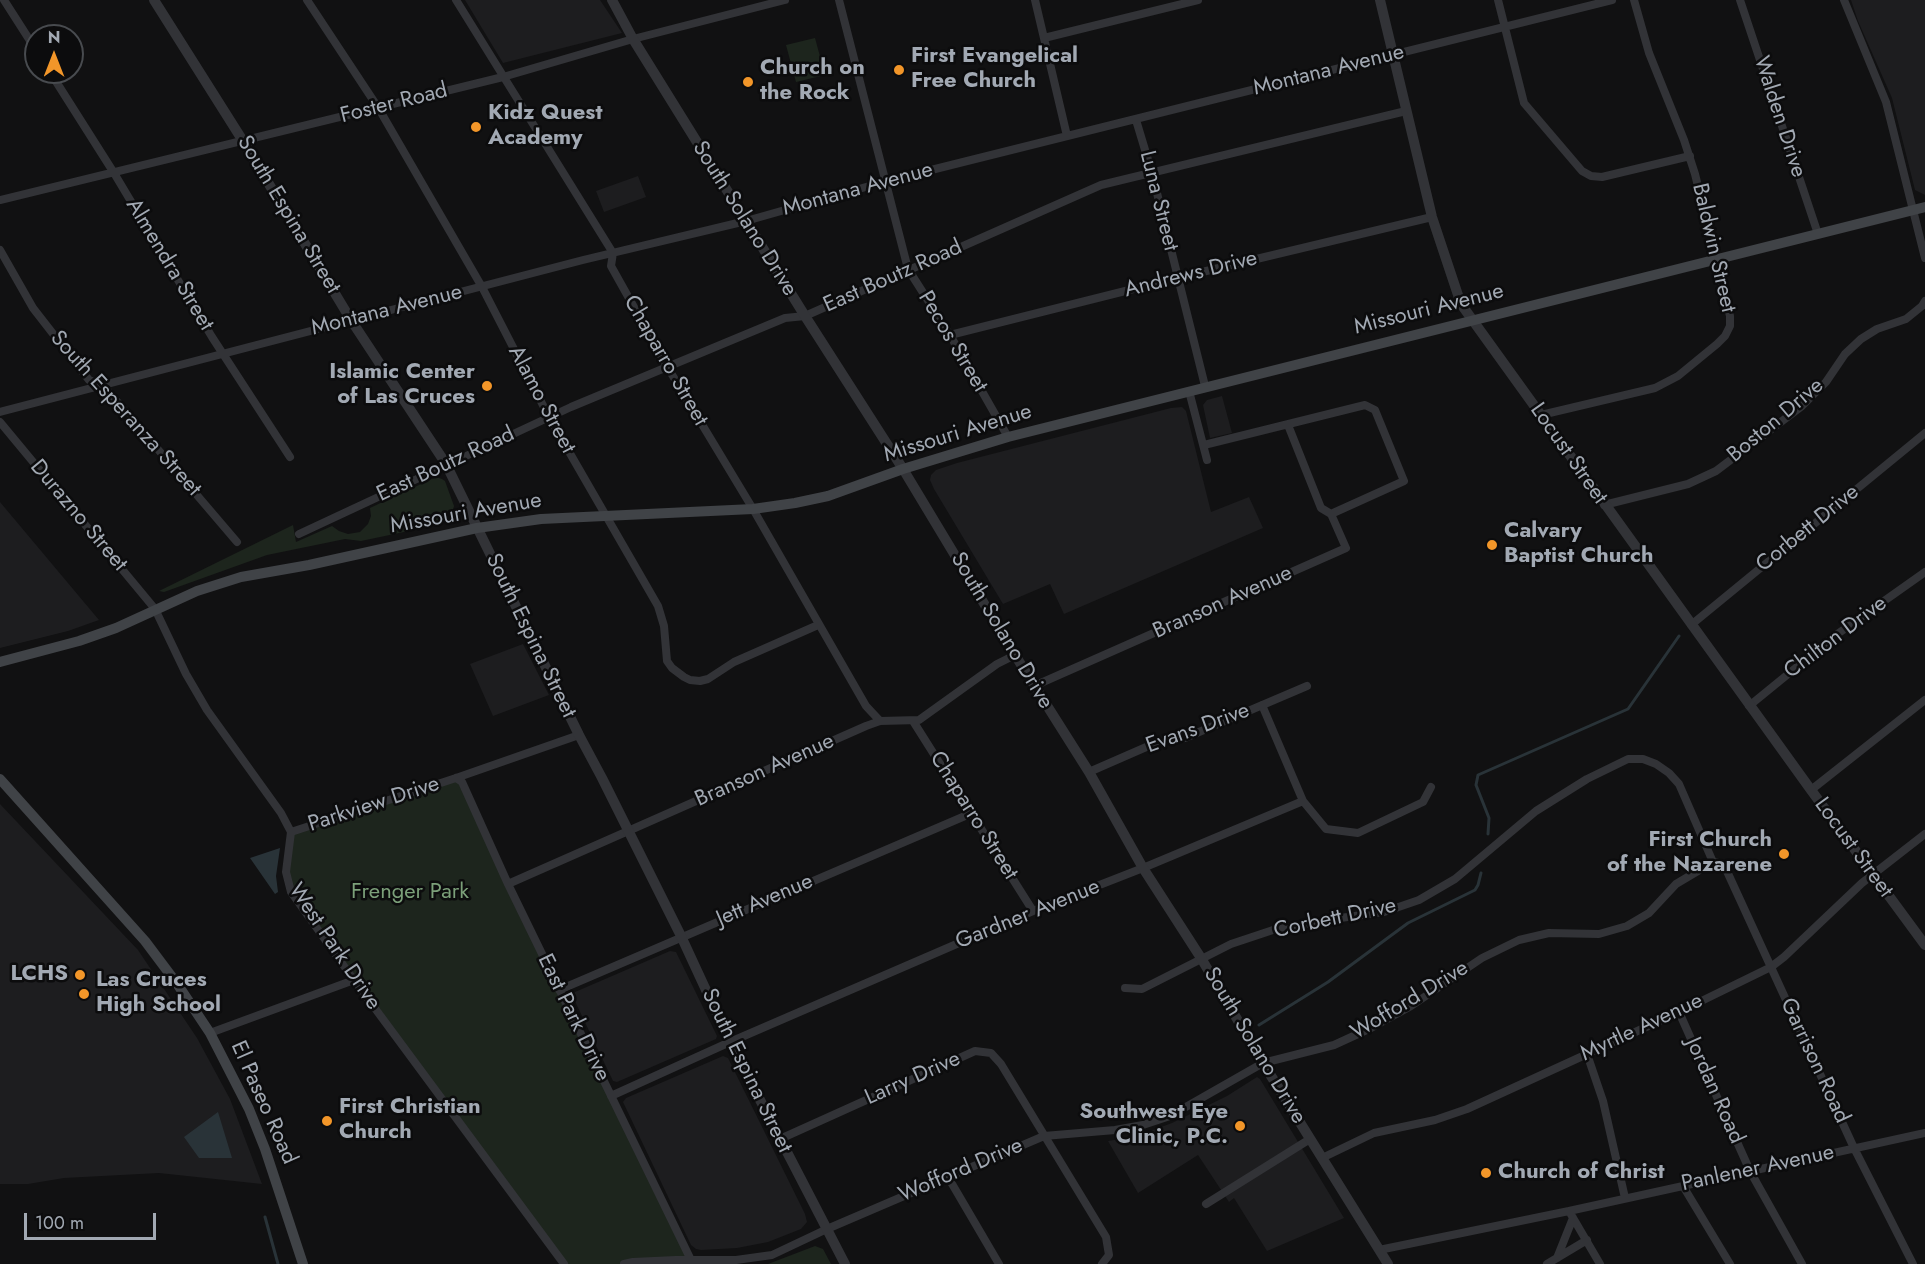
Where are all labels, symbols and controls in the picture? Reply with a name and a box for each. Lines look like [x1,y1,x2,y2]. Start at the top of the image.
north arrow [24,24,84,84]
text: N [48,26,60,49]
street label: Montana Avenue [1251,40,1407,102]
place label: First Evangelical Free Church [911,44,1078,96]
street label: Walden Drive [1747,53,1811,181]
place label: Church on the Rock [760,56,865,107]
marker: First Evangelical Free Church [892,63,906,77]
marker: Church on the Rock [741,75,755,89]
street label: Foster Road [338,78,450,130]
place label: Kidz Quest Academy [488,101,602,152]
marker: Kidz Quest Academy [469,120,483,134]
street label: South Espina Street [230,131,346,299]
street label: South Solano Drive [686,137,802,301]
street label: Luna Street [1133,148,1183,254]
street label: Montana Avenue [780,157,936,223]
street label: Baldwin Street [1685,181,1741,315]
street label: Almendra Street [119,194,219,336]
street label: East Boutz Road [820,235,966,319]
street label: Andrews Drive [1122,246,1260,304]
street label: Missouri Avenue [1351,279,1507,341]
street label: Montana Avenue [309,280,465,342]
street label: Pecos Street [912,287,992,397]
street label: Chaparro Street [617,291,713,431]
street label: South Esperanza Street [44,326,206,502]
street label: Alamo Street [502,342,580,458]
place label: Islamic Center of Las Cruces [329,360,475,412]
street label: Boston Drive [1723,373,1829,469]
marker: Islamic Center of Las Cruces [480,379,494,393]
street label: Locust Street [1524,398,1612,510]
street label: Missouri Avenue [881,399,1035,469]
street label: East Boutz Road [373,422,519,508]
street label: Durazno Street [24,455,132,577]
street label: Corbett Drive [1751,480,1865,578]
street label: Missouri Avenue [388,488,544,540]
place label: Calvary Baptist Church [1504,519,1653,570]
marker: Calvary Baptist Church [1485,538,1499,552]
street label: South Solano Drive [944,548,1058,714]
street label: South Espina Street [479,550,581,722]
street label: Branson Avenue [1149,561,1297,645]
street label: Chilton Drive [1779,591,1893,685]
street label: Evans Drive [1143,698,1253,760]
street label: Branson Avenue [691,729,839,813]
street label: Chaparro Street [923,747,1023,885]
street label: Parkview Drive [305,771,443,839]
street label: Locust Street [1808,793,1898,903]
place label: First Church of the Nazarene [1607,828,1772,879]
marker: First Church of the Nazarene [1777,847,1791,861]
street label: Jett Avenue [713,869,817,933]
street label: Gardner Avenue [952,874,1104,956]
street label: West Park Drive [282,879,386,1015]
park label: Frenger Park [351,880,469,906]
street label: Corbett Drive [1271,893,1399,945]
street label: East Park Drive [531,950,615,1086]
street label: Wofford Drive [1347,956,1473,1046]
place label: LCHS [11,962,68,988]
street label: South Solano Drive [1197,963,1311,1129]
marker: LCHS [73,968,87,982]
place label: Las Cruces High School [96,968,221,1020]
street label: South Espina Street [695,985,797,1157]
marker: Las Cruces High School [77,987,91,1001]
street label: Myrtle Avenue [1577,988,1707,1068]
street label: Garrison Road [1774,994,1854,1128]
street label: Jordan Road [1679,1034,1749,1148]
street label: El Paseo Road [224,1037,302,1169]
street label: Larry Drive [861,1046,965,1112]
place label: First Christian Church [339,1095,481,1146]
place label: Southwest Eye Clinic, P.C. [1080,1100,1228,1152]
marker: First Christian Church [320,1114,334,1128]
marker: Southwest Eye Clinic, P.C. [1233,1119,1247,1133]
street label: Wofford Drive [895,1133,1027,1209]
street label: Panlener Avenue [1679,1140,1837,1198]
place label: Church of Christ [1498,1160,1665,1186]
marker: Church of Christ [1479,1166,1493,1180]
scale bar [27,1201,159,1239]
text: 100 m [35,1210,84,1236]

